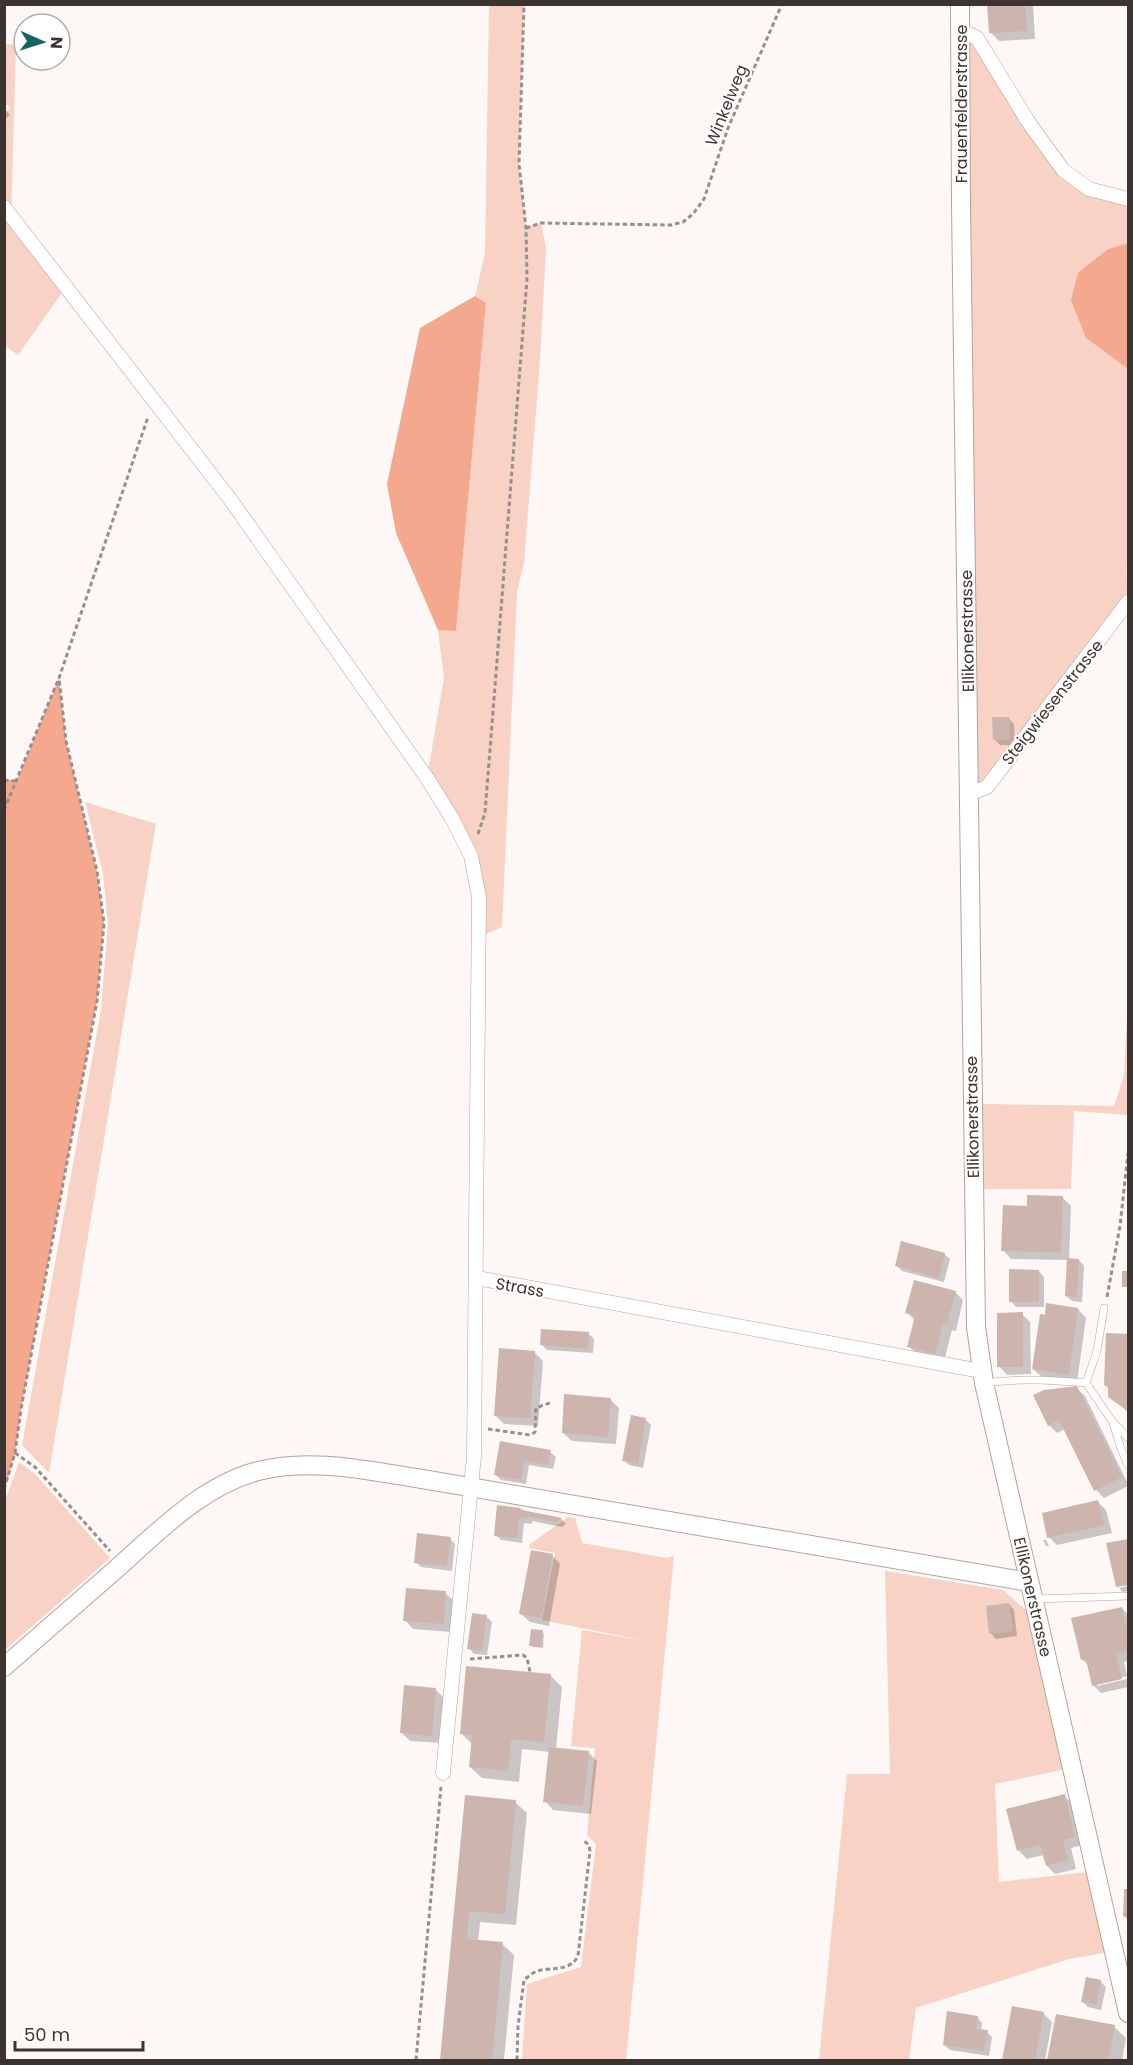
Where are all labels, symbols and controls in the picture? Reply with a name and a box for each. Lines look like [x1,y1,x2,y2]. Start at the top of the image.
north arrow [12,12,72,72]
street label: Frauenfelderstrasse [950,25,973,183]
text: N [45,36,68,49]
street label: Winkelweg [700,61,753,149]
street label: Ellikonerstrasse [955,570,980,692]
street label: Steigwiesenstrasse [996,635,1109,770]
street label: Ellikonerstrasse [960,1056,985,1178]
street label: Strass [494,1272,546,1303]
street label: Ellikonerstrasse [1008,1535,1057,1659]
scale bar [15,2014,142,2052]
text: 50 m [24,2022,70,2047]

